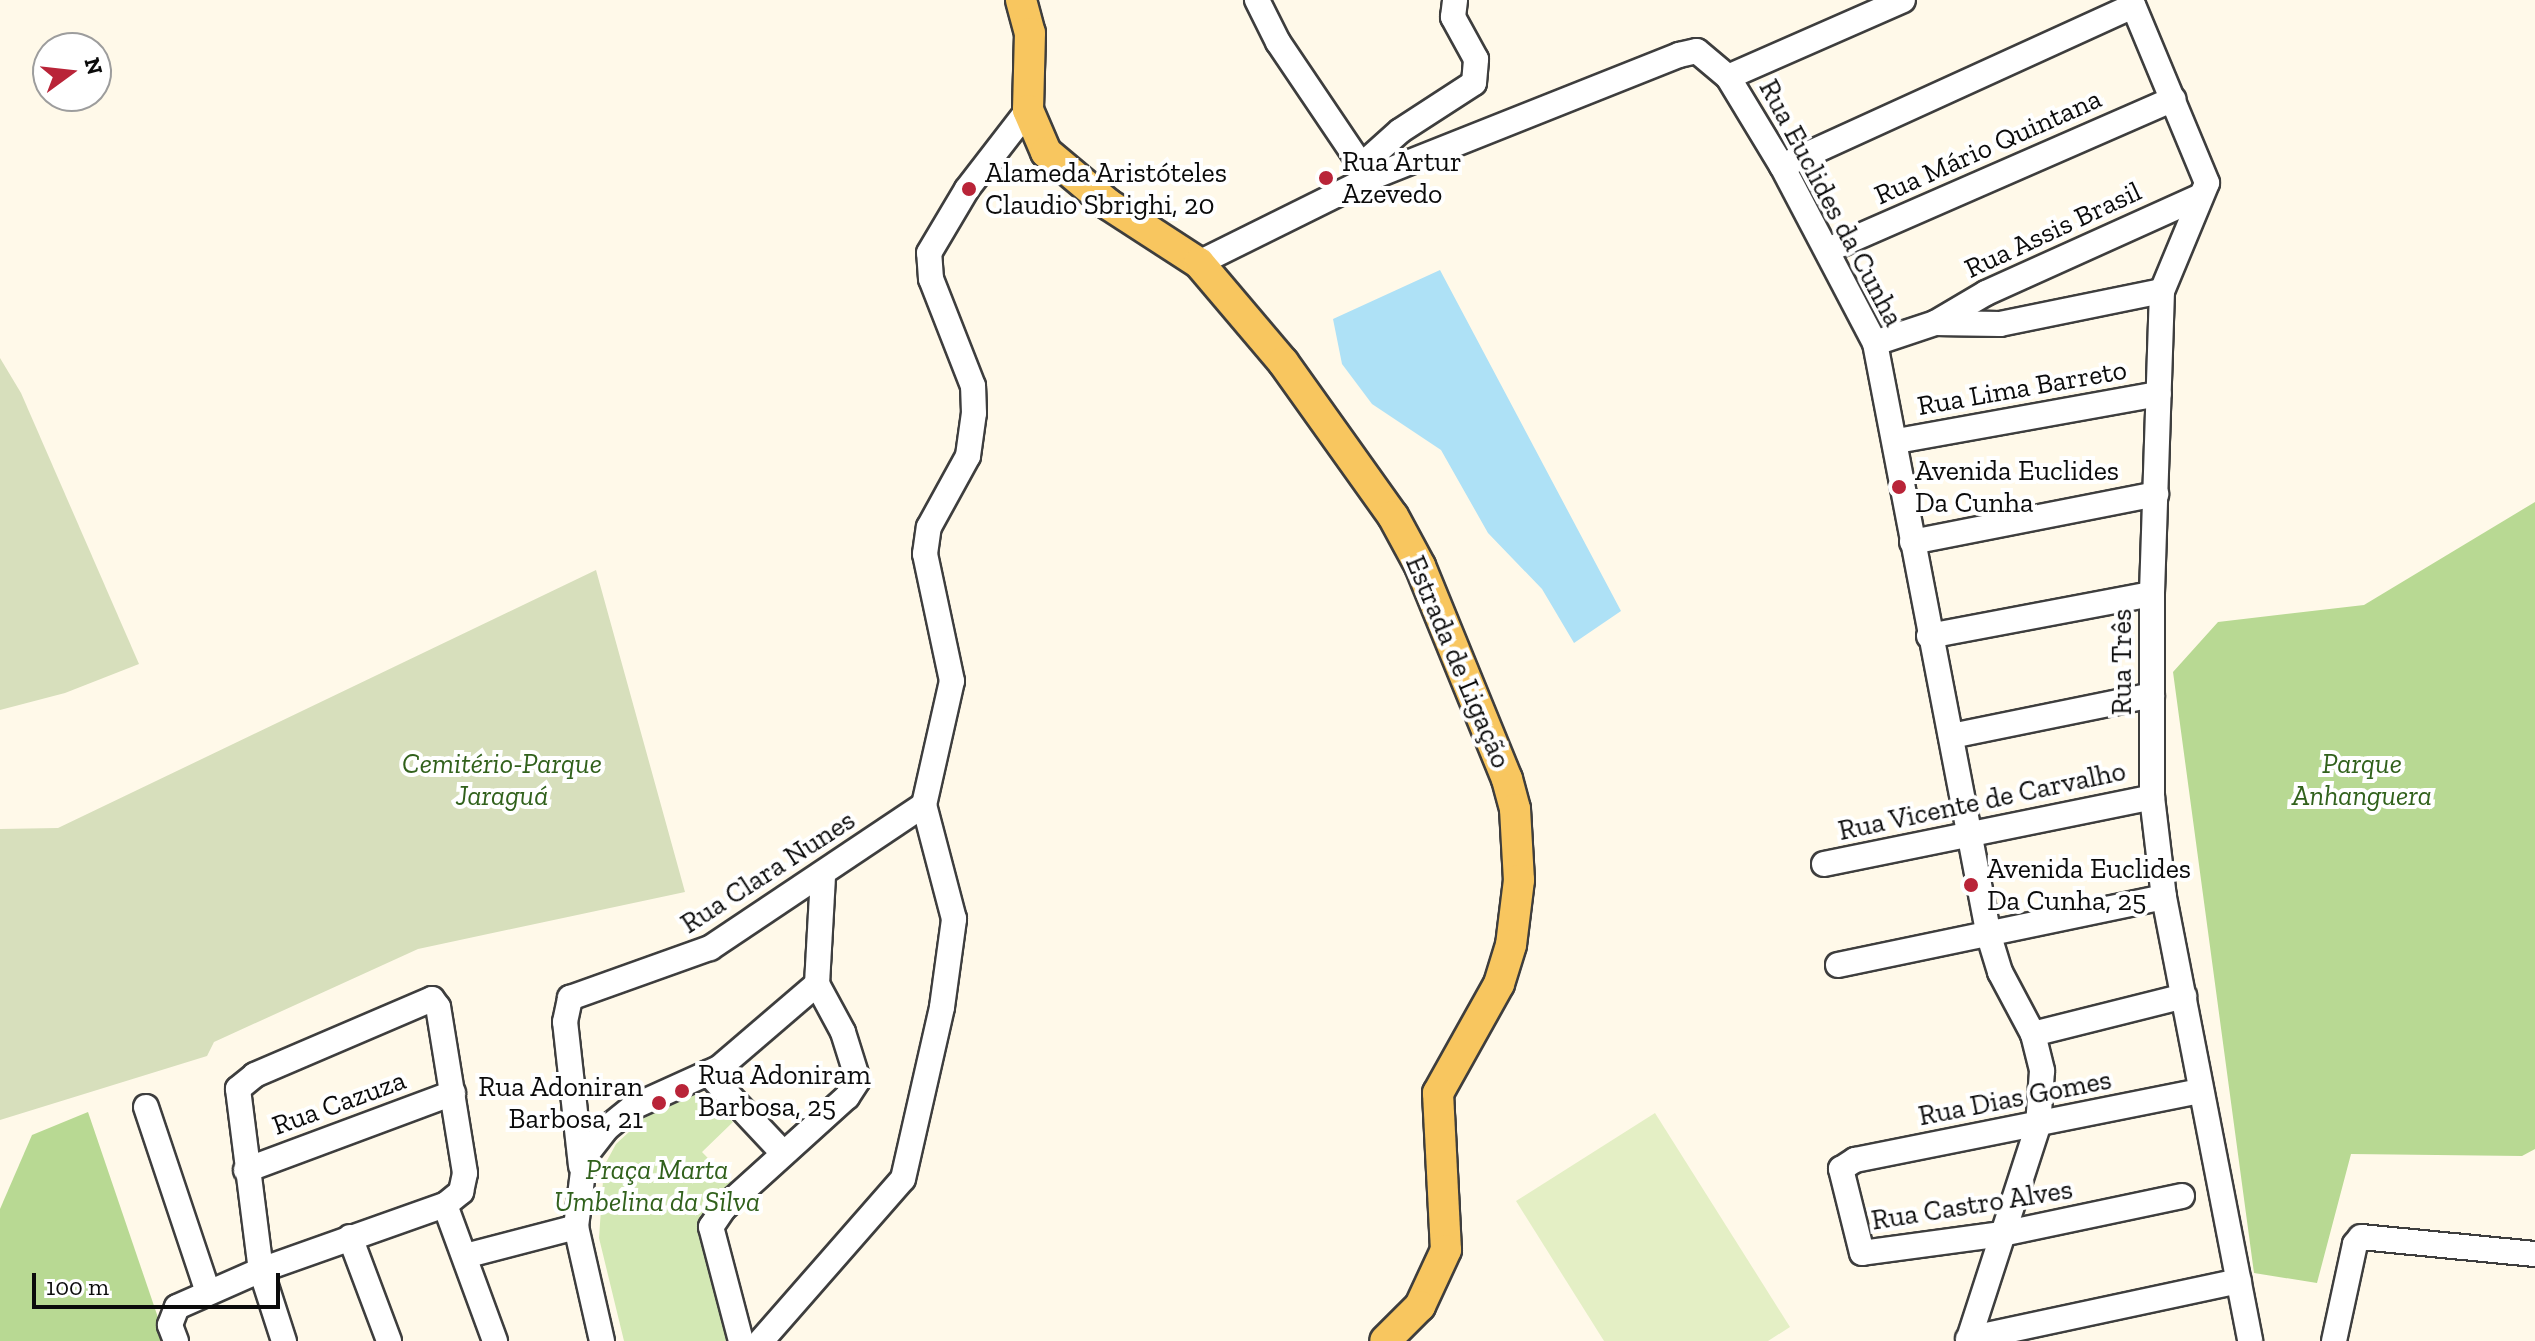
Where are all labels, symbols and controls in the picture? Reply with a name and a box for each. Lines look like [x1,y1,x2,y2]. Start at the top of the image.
north arrow [32,32,112,112]
text: N [79,55,109,78]
street label: Rua Euclides da Cunha [1752,74,1910,332]
street label: Rua Mário Quintana [1869,82,2107,212]
place label: Rua Artur Azevedo [1342,145,1463,211]
place label: Alameda Aristóteles Claudio Sbrighi, 20 [985,156,1228,222]
marker: Rua Artur Azevedo [1317,169,1335,187]
street label: Rua Assis Brasil [1959,174,2147,286]
marker: Alameda Aristóteles Claudio Sbrighi, 20 [960,180,978,198]
street label: Rua Lima Barreto [1915,353,2129,423]
place label: Avenida Euclides Da Cunha [1915,454,2119,520]
marker: Avenida Euclides Da Cunha [1890,478,1908,496]
street label: Estrada de Ligação [1398,551,1518,773]
street label: Rua Três [2105,609,2139,715]
park label: Cemitério-Parque Jaraguá [402,747,602,813]
park label: Parque Anhanguera [2292,747,2432,813]
street label: Rua Vicente de Carvalho [1835,754,2129,848]
street label: Rua Clara Nunes [675,803,861,941]
place label: Avenida Euclides Da Cunha, 25 [1987,852,2191,918]
marker: Avenida Euclides Da Cunha, 25 [1962,876,1980,894]
place label: Rua Adoniram Barbosa, 25 [698,1058,872,1124]
street label: Rua Cazuza [268,1063,410,1143]
street label: Rua Dias Gomes [1916,1063,2114,1133]
place label: Rua Adoniran Barbosa, 21 [477,1070,643,1136]
marker: Rua Adoniram Barbosa, 25 [673,1082,691,1100]
marker: Rua Adoniran Barbosa, 21 [650,1094,668,1112]
park label: Praça Marta Umbelina da Silva [554,1153,760,1219]
street label: Rua Castro Alves [1869,1172,2075,1238]
scale bar [36,1257,284,1307]
text: 100 m [46,1272,109,1301]

